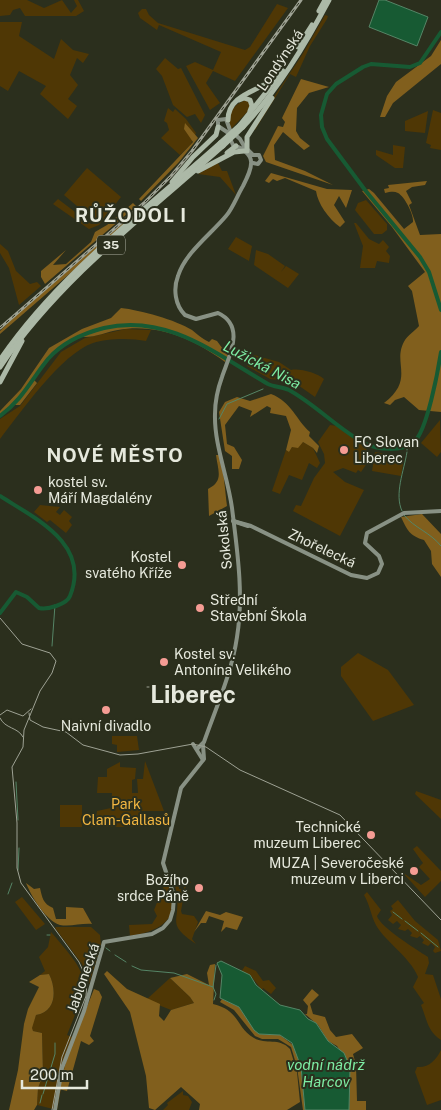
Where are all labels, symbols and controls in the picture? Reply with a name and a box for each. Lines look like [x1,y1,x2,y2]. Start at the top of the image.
street label: Londýnská [254,26,306,94]
district label: RŮŽODOL I [75,203,187,226]
road number: 35 [97,236,125,254]
water label: Lužická Nisa [221,337,304,392]
place label: FC Slovan Liberec [354,434,419,466]
district label: NOVÉ MĚSTO [46,444,184,466]
marker: FC Slovan Liberec [338,444,350,456]
place label: kostel sv. Máří Magdalény [48,474,153,506]
marker: kostel sv. Máří Magdalény [32,484,44,496]
street label: Sokolská [213,510,235,570]
street label: Zhořelecká [286,525,358,571]
place label: Kostel svatého Kříže [85,549,172,581]
marker: Kostel svatého Kříže [176,559,188,571]
place label: Střední Stavební Škola [210,592,307,624]
marker: Střední Stavební Škola [194,602,206,614]
place label: Kostel sv. Antonína Velikého [174,646,291,678]
marker: Kostel sv. Antonína Velikého [158,656,170,668]
district label: Liberec [150,680,236,708]
marker: Naivní divadlo [100,704,112,716]
place label: Naivní divadlo [61,718,151,734]
park label: Park Clam-Gallasů [82,796,170,828]
place label: Technické muzeum Liberec [254,819,361,851]
marker: Technické muzeum Liberec [365,829,377,841]
place label: MUZA | Severočeské muzeum v Liberci [269,855,404,887]
marker: MUZA | Severočeské muzeum v Liberci [408,865,420,877]
place label: Božího srdce Páně [117,872,189,904]
marker: Božího srdce Páně [193,882,205,894]
street label: Jablonecká [64,941,102,1015]
water label: vodní nádrž Harcov [287,1056,366,1090]
scale bar [22,1058,88,1090]
text: 200 m [30,1066,74,1083]

